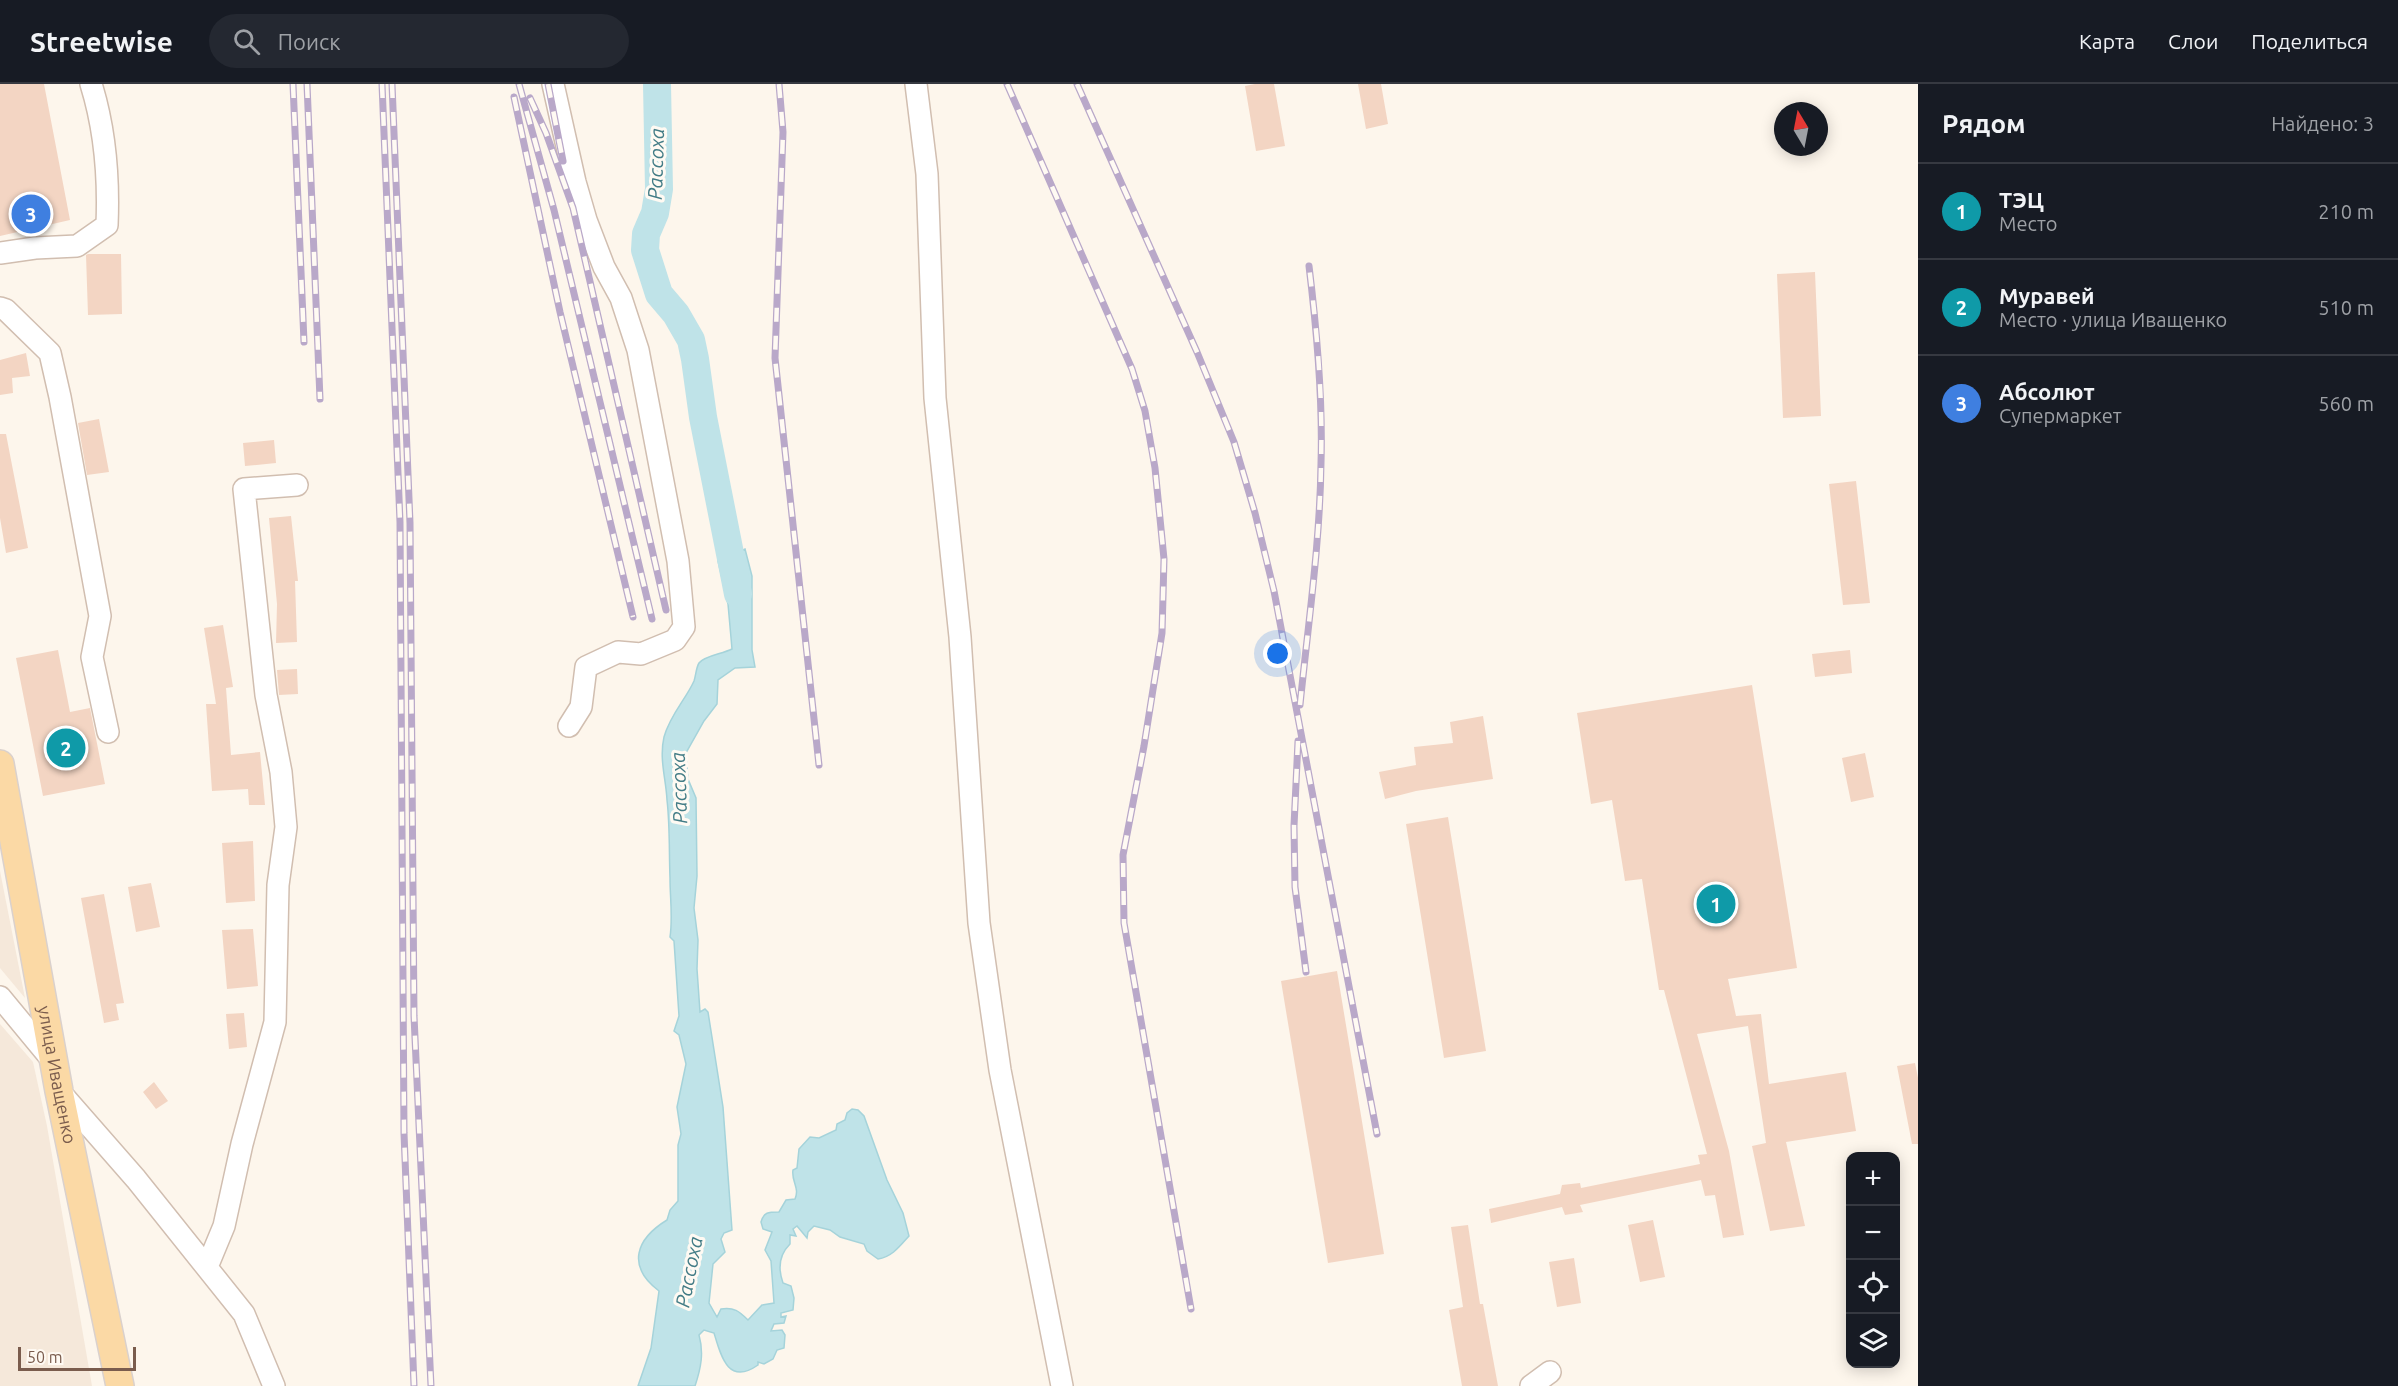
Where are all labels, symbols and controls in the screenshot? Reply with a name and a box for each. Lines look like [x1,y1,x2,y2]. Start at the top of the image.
search box [209,14,629,68]
icon: search [230,25,263,58]
text: Streetwise [30,26,173,57]
text: Поиск [278,29,340,54]
text: Карта [2079,29,2135,53]
text: Слои [2168,29,2218,53]
text: Поделиться [2251,29,2368,53]
north arrow [1774,102,1828,156]
text: Рядом [1942,109,2026,138]
text: Найдено: 3 [2271,112,2374,135]
water label: Рассоха [643,128,668,200]
text: ТЭЦ [1999,187,2044,212]
pin: 3 [12,192,51,236]
text: 1 [1956,200,1967,223]
text: 210 m [2318,200,2374,223]
text: Место [1999,212,2058,235]
text: Муравей [1999,283,2094,308]
text: 2 [1956,296,1967,319]
text: 510 m [2318,296,2374,319]
text: Место · улица Иващенко [1999,308,2227,331]
text: Абсолют [1999,379,2095,404]
text: 3 [1956,392,1967,415]
text: 560 m [2318,392,2374,415]
text: Супермаркет [1999,404,2122,427]
your location [1263,639,1292,668]
pin: 2 [46,726,86,770]
water label: Рассоха [666,752,691,824]
pin: 1 [1696,882,1736,926]
street label: улица Иващенко [35,1004,81,1145]
map controls [1846,1152,1900,1368]
button: + [1846,1152,1900,1206]
button: − [1846,1206,1900,1260]
water label: Рассоха [670,1234,707,1309]
button: locate [1846,1260,1900,1314]
button: layers [1846,1314,1900,1368]
scale bar [18,1344,136,1372]
text: 50 m [27,1348,63,1366]

